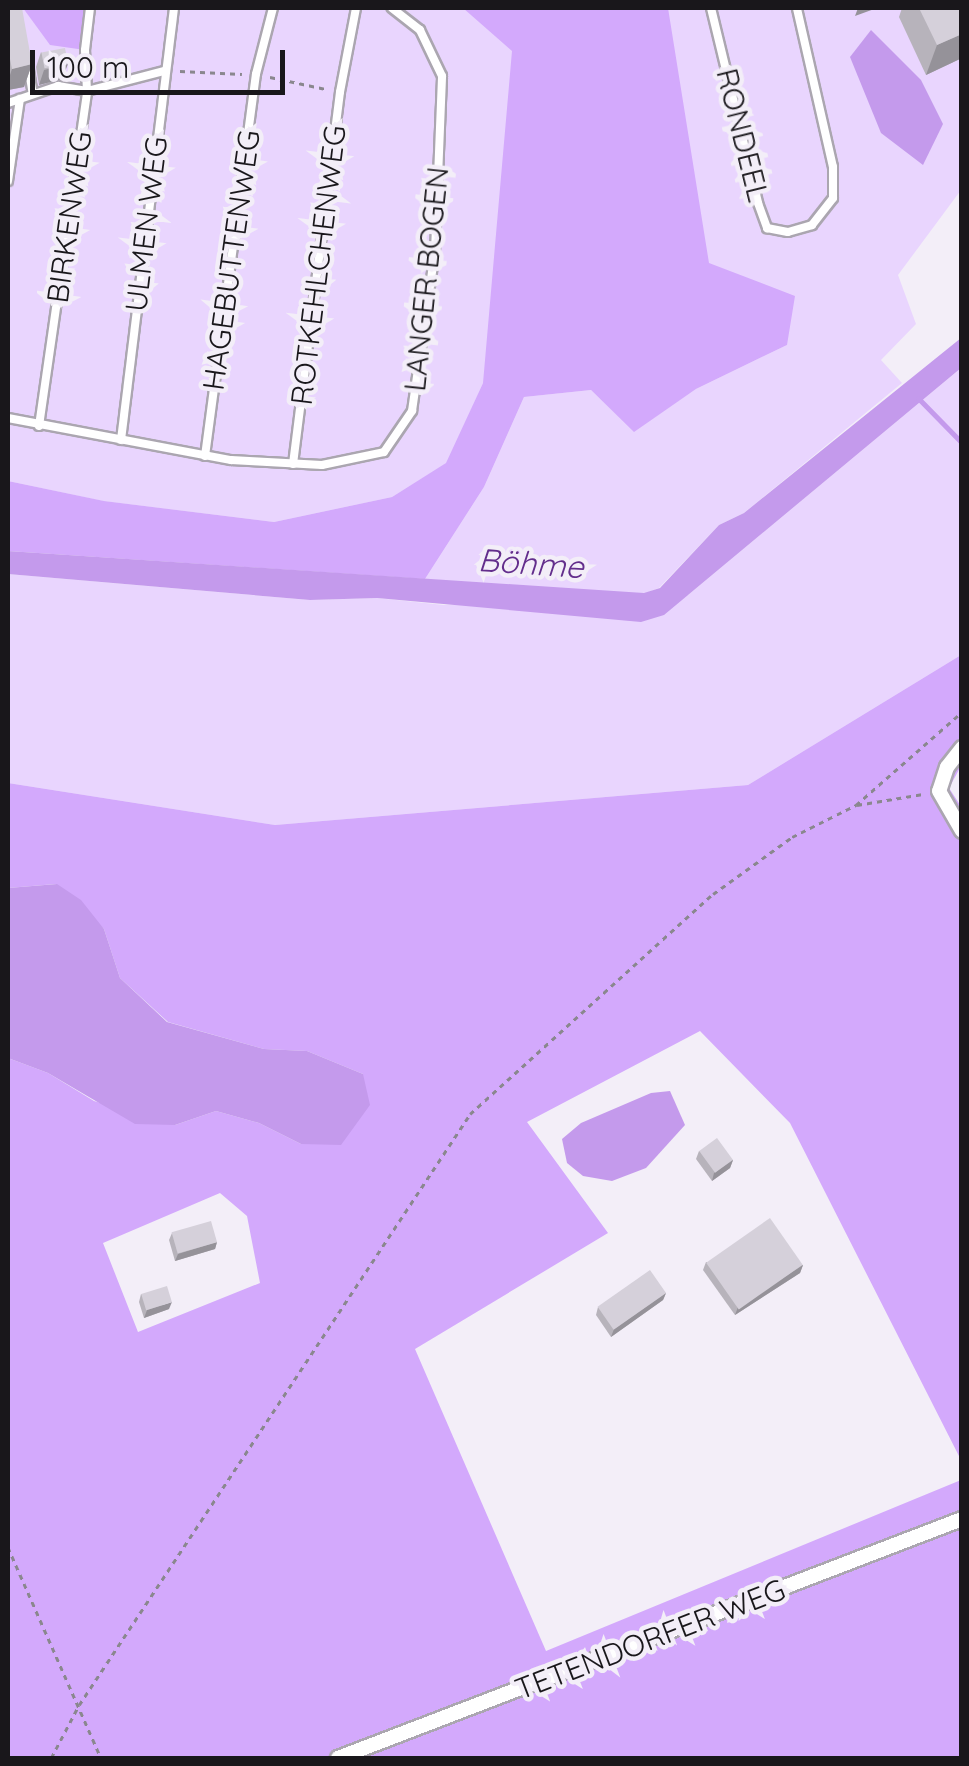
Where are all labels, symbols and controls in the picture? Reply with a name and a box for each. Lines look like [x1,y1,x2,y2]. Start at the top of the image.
scale bar [35,30,290,92]
text: 100 m [47,48,129,86]
street label: RONDEEL [709,65,777,205]
street label: ROTKEHLCHENWEG [283,123,353,407]
street label: HAGEBUTTENWEG [195,127,267,393]
street label: BIRKENWEG [39,129,99,305]
street label: ULMEN WEG [117,134,175,314]
street label: LANGER BOGEN [396,165,456,393]
water label: Böhme [477,540,585,586]
street label: TETENDORFER WEG [510,1571,790,1707]

